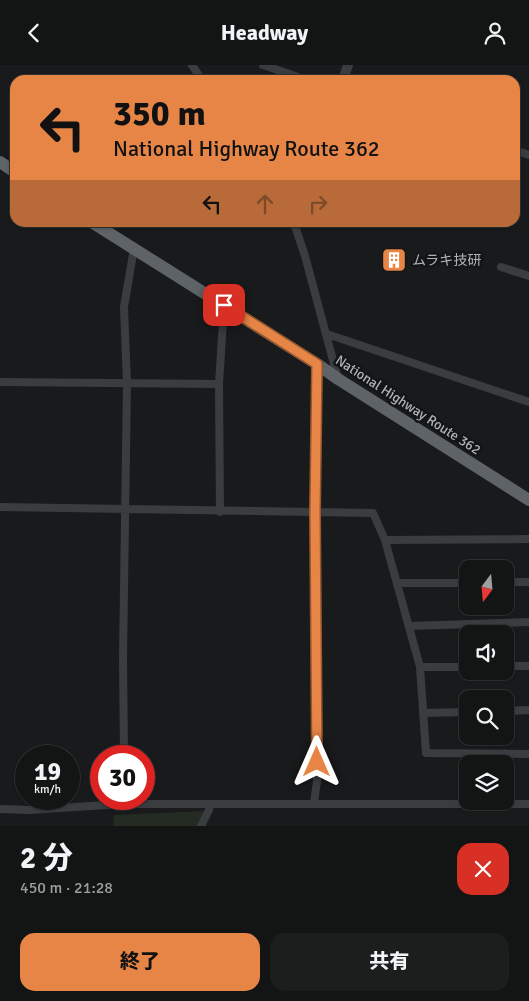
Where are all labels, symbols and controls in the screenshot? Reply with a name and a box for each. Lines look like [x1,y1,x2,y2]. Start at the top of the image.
icon: back [20,19,48,47]
text: Headway [221,19,308,46]
icon: person [481,19,509,47]
text: 350 m [113,92,206,135]
icon: left [30,95,95,160]
text: National Highway Route 362 [113,135,380,162]
icon: left [198,190,226,218]
icon: ahead [251,190,279,218]
icon: right [304,190,332,218]
building icon: ムラキ技研 [381,247,407,273]
place label: ムラキ技研 [412,252,481,269]
pin [203,284,245,326]
icon: arrive [210,291,238,319]
street label: National Highway Route 362 [332,352,484,458]
north arrow [459,560,514,615]
map controls [459,560,514,810]
button: sound [459,625,514,680]
button: search [459,690,514,745]
position arrow [290,735,342,787]
speed limit sign: 30 [90,745,155,810]
button: layers [459,755,514,810]
text: 19 [34,756,61,787]
text: km/h [34,782,61,797]
text: 2 分 [20,840,73,877]
button: close [457,843,509,895]
text: 450 m · 21:28 [20,878,113,898]
button: 終了 [20,933,260,991]
button: 共有 [270,933,509,991]

